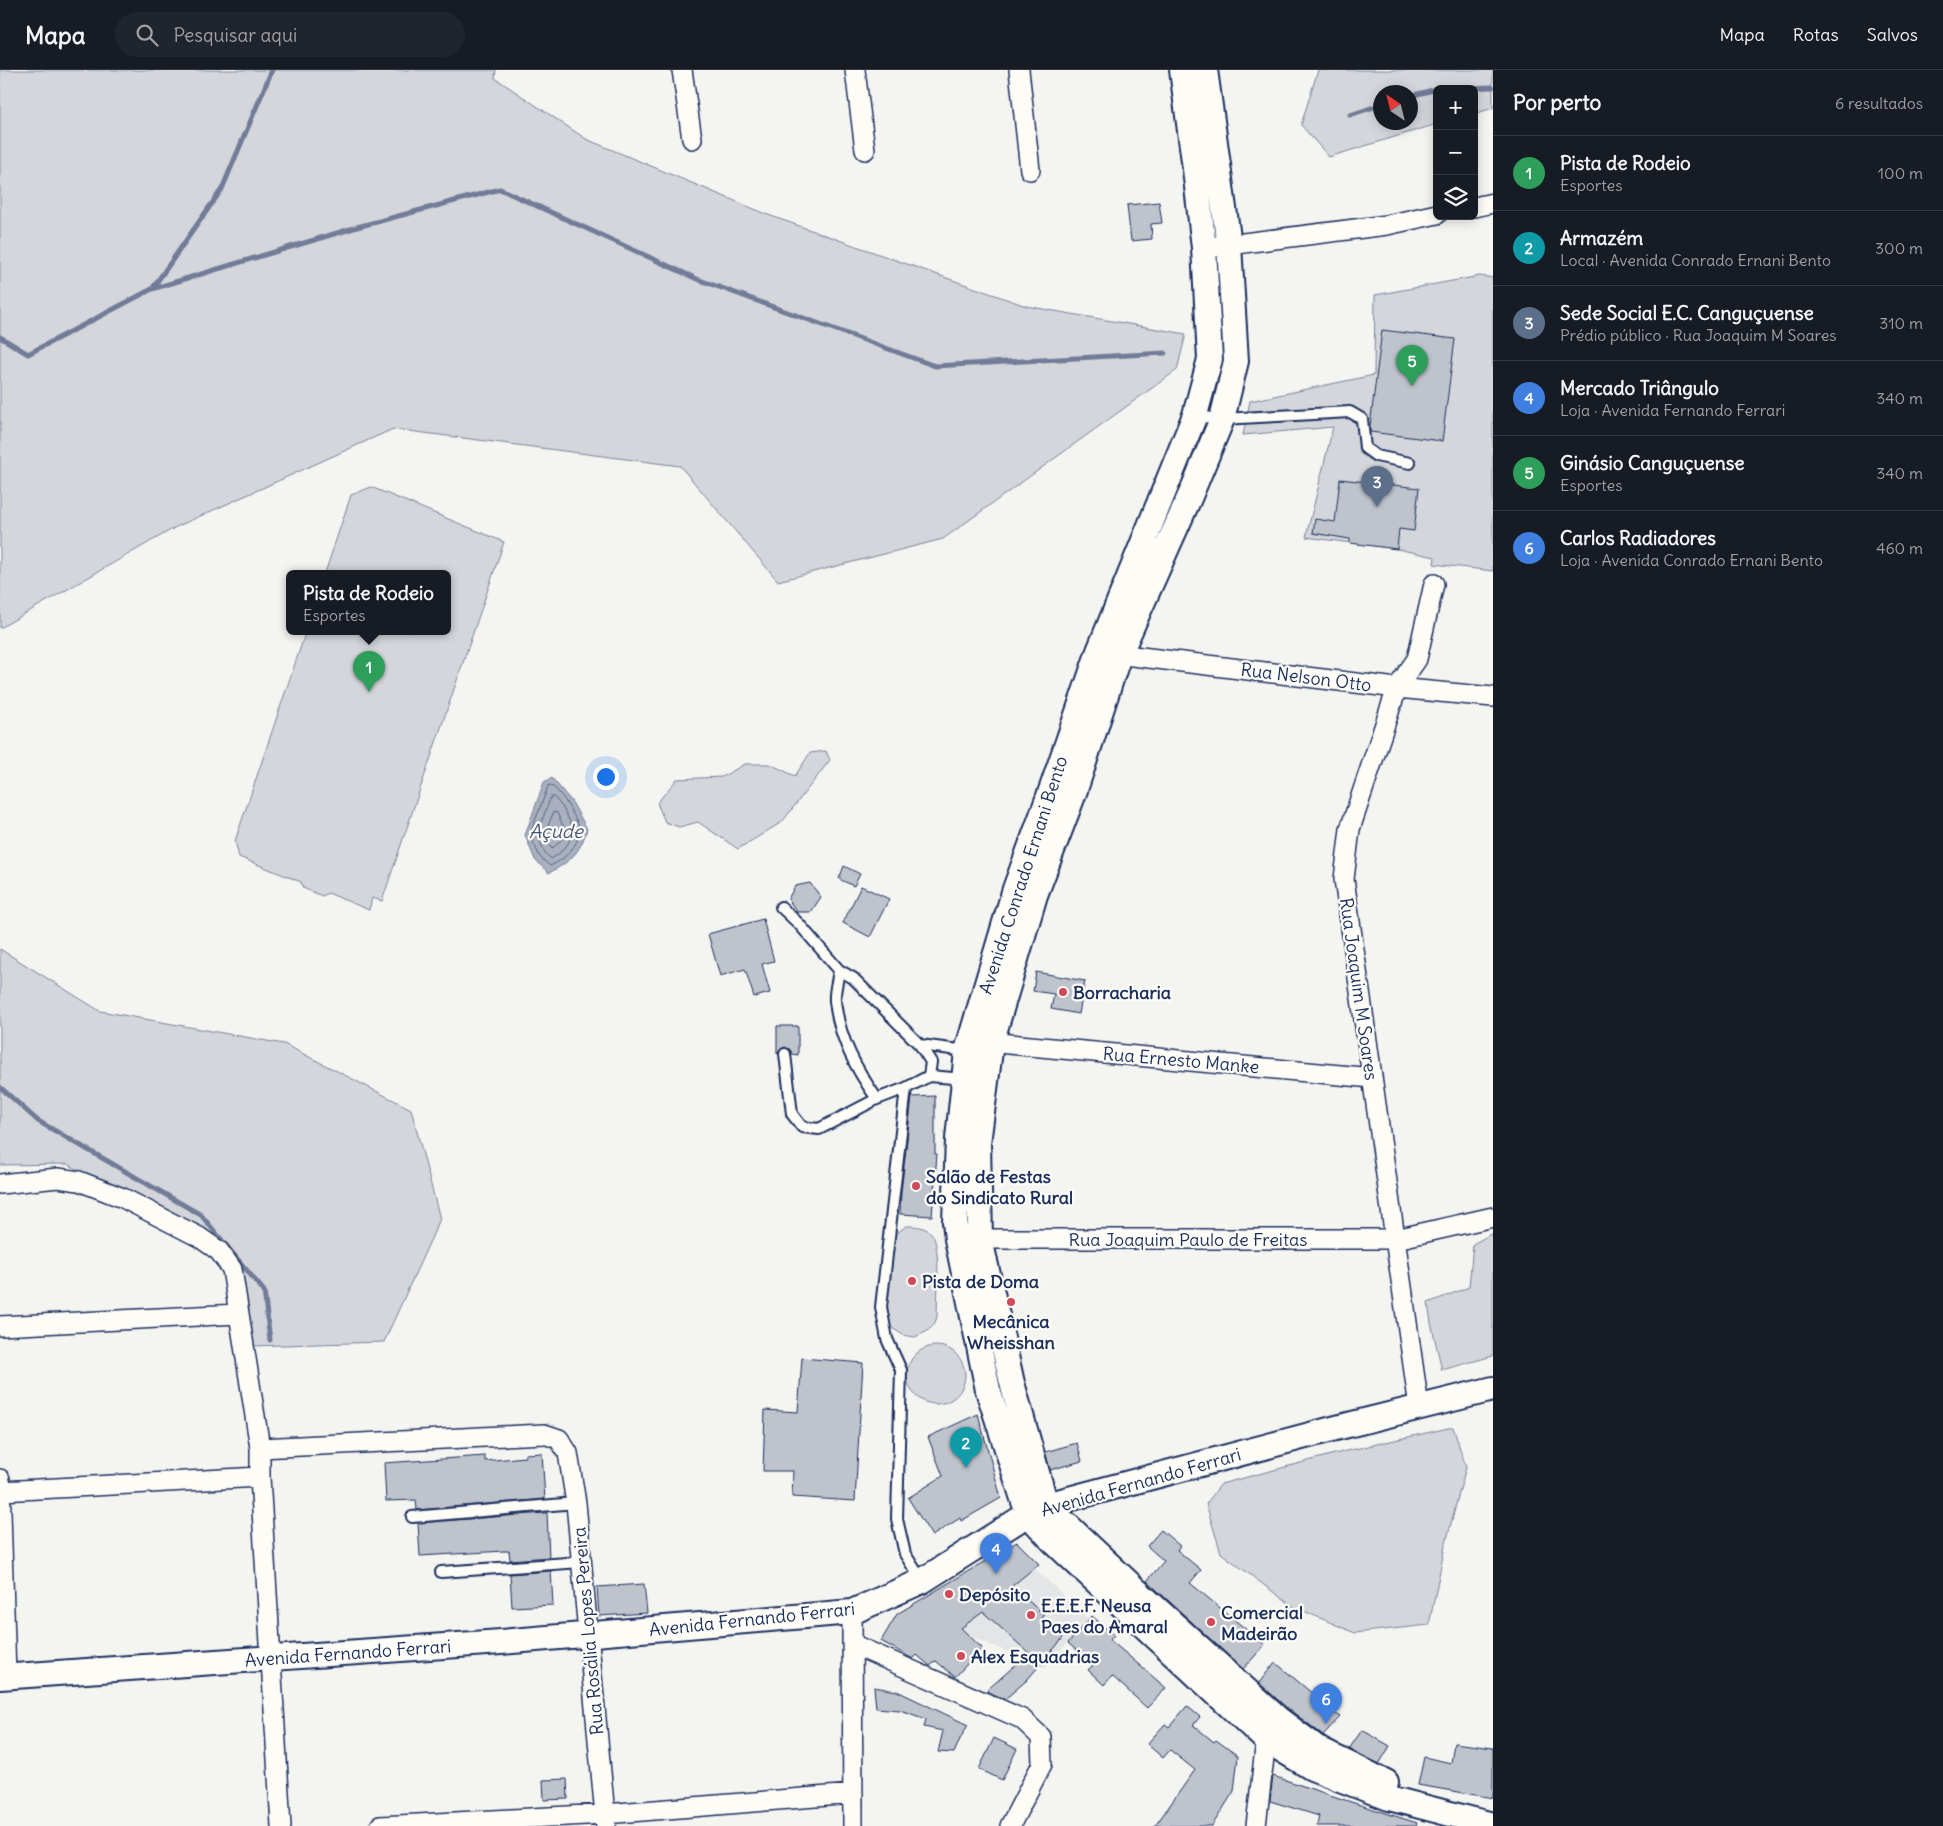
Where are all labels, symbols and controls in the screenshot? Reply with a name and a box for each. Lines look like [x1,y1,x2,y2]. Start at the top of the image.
search box [115,12,465,57]
text: Mapa [25,20,85,50]
icon: search [133,21,161,49]
text: Pesquisar aqui [173,23,297,47]
text: Mapa [1720,23,1765,46]
text: Rotas [1793,23,1839,46]
text: Salvos [1867,23,1918,46]
north arrow [1373,85,1418,130]
map controls [1433,85,1478,220]
button: + [1433,85,1478,130]
text: Por perto [1513,89,1601,116]
text: 6 resultados [1835,93,1923,113]
button: − [1433,130,1478,175]
text: Pista de Rodeio [1560,151,1691,175]
text: 1 [1526,163,1532,183]
text: 100 m [1878,163,1923,183]
button: layers [1433,175,1478,220]
text: Esportes [1560,175,1622,195]
text: Armazém [1560,226,1643,250]
text: 2 [1525,238,1533,258]
text: 300 m [1875,238,1923,258]
text: Local · Avenida Conrado Ernani Bento [1560,250,1831,270]
text: Sede Social E.C. Canguçuense [1560,301,1814,325]
text: 3 [1524,313,1534,333]
text: 310 m [1879,313,1923,333]
text: Prédio público · Rua Joaquim M Soares [1560,325,1837,345]
pin: 5 [1396,345,1428,386]
text: Mercado Triângulo [1560,376,1719,400]
text: 4 [1524,388,1534,408]
text: 340 m [1876,388,1923,408]
text: Loja · Avenida Fernando Ferrari [1560,400,1785,420]
text: Ginásio Canguçuense [1560,451,1745,475]
text: 5 [1524,463,1534,483]
text: 340 m [1876,463,1923,483]
pin: 3 [1361,466,1393,507]
text: Esportes [1560,475,1622,495]
text: Carlos Radiadores [1560,526,1716,550]
text: 6 [1524,538,1534,558]
text: 460 m [1876,538,1923,558]
text: Loja · Avenida Conrado Ernani Bento [1560,550,1823,570]
popup [286,570,451,635]
text: Pista de Rodeio [303,581,434,605]
text: Esportes [303,605,366,625]
pin: 1 [353,651,385,692]
street label: Rua Nelson Otto [1239,658,1373,696]
street label: Avenida Conrado Ernani Bento [974,753,1072,997]
your location [593,764,619,790]
water label: Açude [529,819,585,843]
street label: Rua Joaquim M Soares [1335,896,1383,1082]
place label: Borracharia [1073,981,1171,1004]
marker: Borracharia [1057,986,1069,998]
street label: Rua Ernesto Manke [1102,1042,1260,1078]
place label: Salão de Festas do Sindicato Rural [926,1165,1073,1209]
marker: Salão de Festas do Sindicato Rural [910,1180,922,1192]
street label: Rua Joaquim Paulo de Freitas [1069,1228,1307,1251]
place label: Pista de Doma [922,1270,1039,1293]
marker: Pista de Doma [906,1275,918,1287]
marker: Mecânica Wheisshan [1005,1296,1017,1308]
place label: Mecânica Wheisshan [967,1310,1056,1354]
pin: 2 [950,1427,982,1468]
street label: Avenida Fernando Ferrari [1038,1442,1244,1522]
street label: Rua Rosália Lopes Pereira [567,1526,609,1736]
pin: 4 [980,1533,1012,1574]
place label: Depósito [959,1583,1030,1606]
marker: Depósito [943,1588,955,1600]
place label: E.E.E.F. Neusa Paes do Amaral [1041,1594,1168,1638]
street label: Avenida Fernando Ferrari [648,1597,856,1641]
place label: Comercial Madeirão [1221,1601,1303,1645]
marker: E.E.E.F. Neusa Paes do Amaral [1025,1609,1037,1621]
marker: Comercial Madeirão [1205,1616,1217,1628]
street label: Avenida Fernando Ferrari [244,1634,452,1672]
place label: Alex Esquadrias [971,1645,1099,1668]
marker: Alex Esquadrias [955,1650,967,1662]
pin: 6 [1310,1683,1342,1724]

